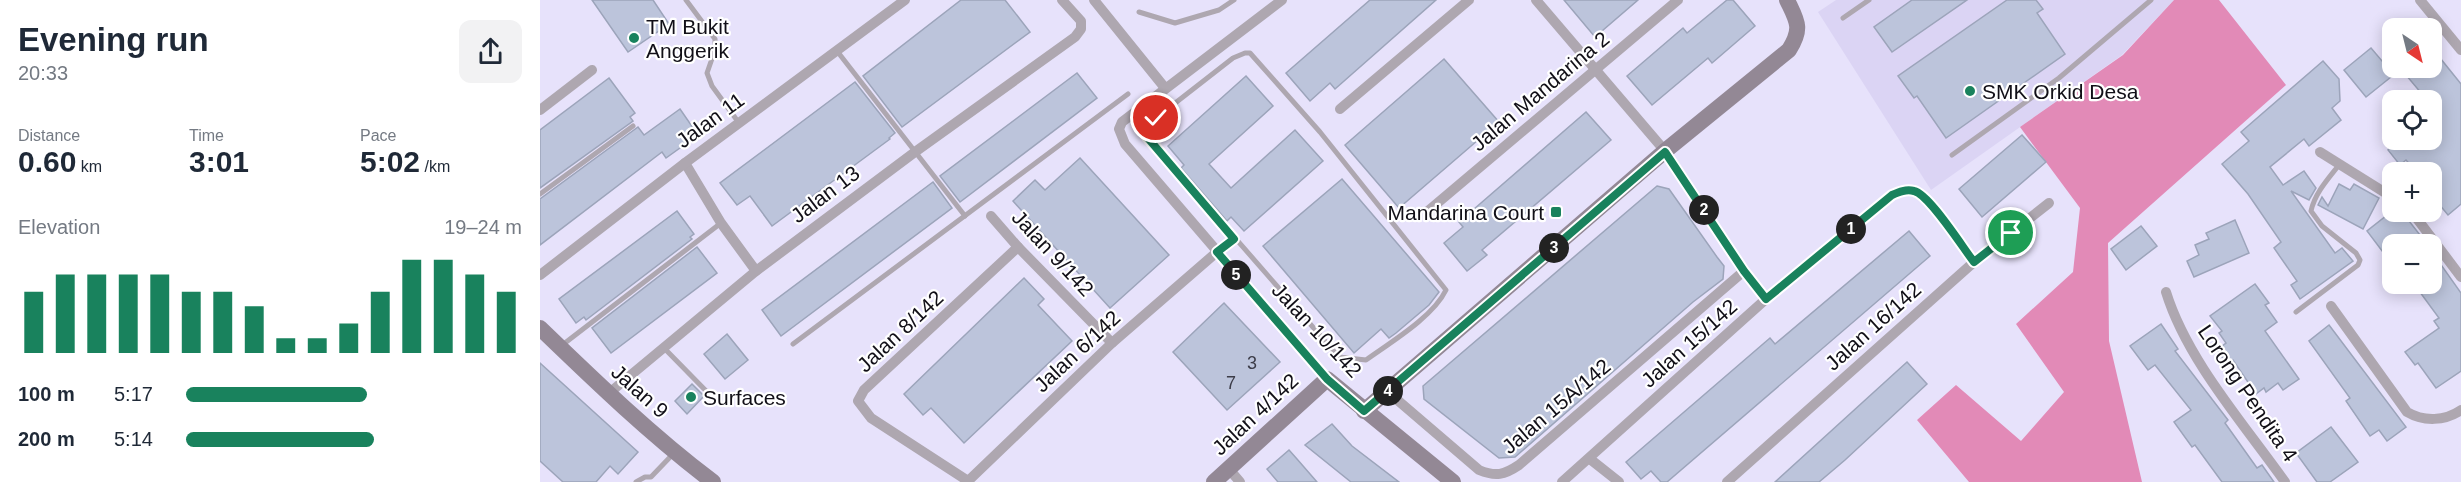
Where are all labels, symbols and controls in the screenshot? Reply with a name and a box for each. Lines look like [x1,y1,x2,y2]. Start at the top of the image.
place label: TM Bukit Anggerik [646,15,729,62]
north arrow [2382,18,2442,78]
map controls [2382,18,2442,294]
button: share [459,20,522,83]
text: Evening run [18,21,209,58]
street label: Jalan Mandarina 2 [1466,27,1614,155]
marker: TM Bukit Anggerik [627,31,641,45]
text: 20:33 [18,62,68,84]
place label: SMK Orkid Desa [1982,80,2139,103]
marker: SMK Orkid Desa [1963,84,1977,98]
street label: Jalan 11 [672,88,748,152]
button: locate [2382,90,2442,150]
pin [1130,92,1181,143]
icon: check [1139,101,1172,134]
text: Distance [18,127,80,144]
text: Time [189,127,224,144]
text: Pace [360,127,396,144]
text: 0.60 [18,145,76,178]
text: 3:01 [189,145,249,178]
text: 5:02 [360,145,420,178]
text: km [76,158,102,175]
text: /km [420,158,450,175]
street label: Jalan 13 [786,161,864,227]
button: + [2382,162,2442,222]
pin: 2 [1689,195,1719,225]
place label: Mandarina Court [1388,201,1544,224]
text: 2 [1700,201,1708,218]
street label: Jalan 9/142 [1008,205,1098,301]
marker: Mandarina Court [1549,205,1563,219]
pin [1985,207,2036,258]
pin: 1 [1836,214,1866,244]
text: Elevation [18,216,100,238]
text: 19–24 m [444,216,522,238]
icon: arrive [1994,216,2027,249]
text: 1 [1847,220,1855,237]
pin: 3 [1539,233,1569,263]
button: − [2382,234,2442,294]
text: 3 [1550,239,1558,256]
pin: 5 [1221,260,1251,290]
text: 5 [1232,266,1240,283]
street label: Jalan 16/142 [1821,277,1925,375]
street label: Jalan 10/142 [1268,278,1366,382]
street label: Jalan 8/142 [852,286,948,376]
street label: Jalan 15/142 [1637,294,1741,392]
street label: Jalan 6/142 [1029,306,1125,396]
street label: Lorong Pendita 4 [2194,320,2302,466]
house number: 3 [1247,353,1257,373]
street label: Jalan 15A/142 [1497,354,1615,458]
street label: Jalan 9 [607,360,673,422]
street label: Jalan 4/142 [1207,369,1303,459]
house number: 7 [1226,373,1236,393]
pin: 4 [1373,376,1403,406]
text: 4 [1384,382,1392,399]
text: 100 m [18,383,75,405]
text: 5:17 [114,383,153,405]
place label: Surfaces [703,386,786,409]
marker: Surfaces [684,390,698,404]
text: 200 m [18,428,75,450]
text: 5:14 [114,428,153,450]

